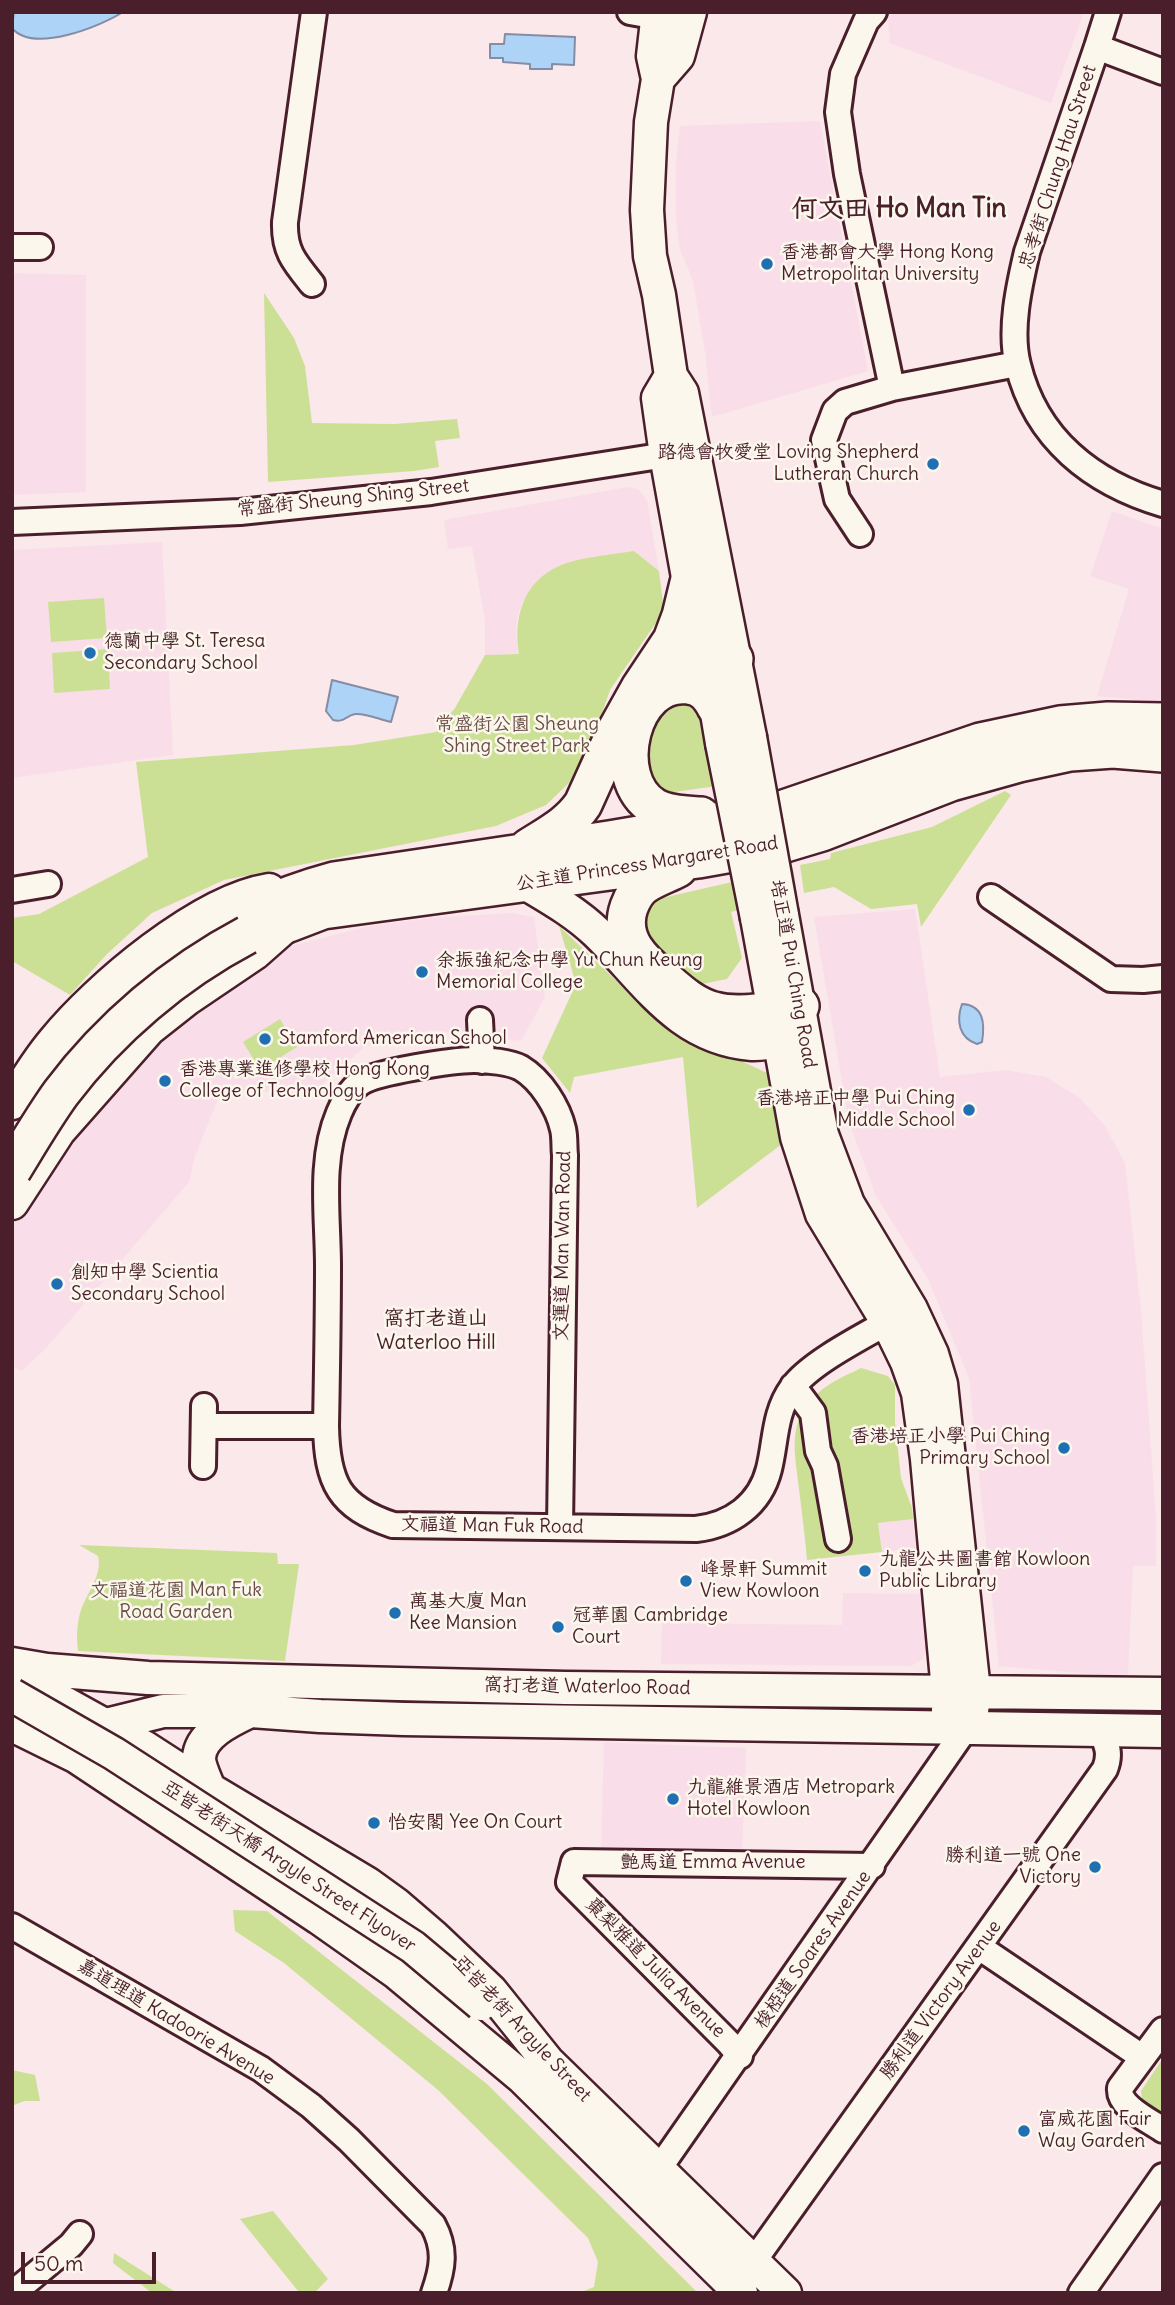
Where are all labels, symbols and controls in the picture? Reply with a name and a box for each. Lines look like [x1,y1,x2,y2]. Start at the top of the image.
street label: 忠孝街 Chung Hau Street [1014,62,1102,272]
district label: 何文田 Ho Man Tin [791,194,1007,226]
place label: 香港都會大學 Hong Kong Metropolitan University [781,242,994,286]
marker: 香港都會大學 Hong Kong Metropolitan University [759,256,775,272]
place label: 路德會牧愛堂 Loving Shepherd Lutheran Church [658,442,919,486]
marker: 路德會牧愛堂 Loving Shepherd Lutheran Church [925,456,941,472]
street label: 常盛街 Sheung Shing Street [236,474,470,522]
place label: 德蘭中學 St. Teresa Secondary School [104,631,265,675]
marker: 德蘭中學 St. Teresa Secondary School [82,645,98,661]
park label: 常盛街公園 Sheung Shing Street Park [435,714,599,758]
street label: 公主道 Princess Margaret Road [514,832,780,896]
street label: 培正道 Pui Ching Road [765,878,821,1070]
place label: 余振強紀念中學 Yu Chun Keung Memorial College [436,950,703,994]
marker: 余振強紀念中學 Yu Chun Keung Memorial College [414,964,430,980]
place label: Stamford American School [279,1028,507,1050]
marker: Stamford American School [257,1031,273,1047]
place label: 香港專業進修學校 Hong Kong College of Technology [179,1059,430,1103]
marker: 香港專業進修學校 Hong Kong College of Technology [157,1073,173,1089]
place label: 香港培正中學 Pui Ching Middle School [756,1088,955,1132]
marker: 香港培正中學 Pui Ching Middle School [961,1102,977,1118]
street label: 文運道 Man Wan Road [550,1150,576,1342]
place label: 創知中學 Scientia Secondary School [71,1262,225,1306]
marker: 創知中學 Scientia Secondary School [49,1276,65,1292]
district label: 窩打老道山 Waterloo Hill [365,1306,507,1356]
place label: 香港培正小學 Pui Ching Primary School [851,1426,1050,1470]
marker: 香港培正小學 Pui Ching Primary School [1056,1440,1072,1456]
street label: 文福道 Man Fuk Road [400,1513,584,1539]
place label: 九龍公共圖書館 Kowloon Public Library [879,1549,1090,1593]
place label: 峰景軒 Summit View Kowloon [700,1559,827,1603]
marker: 九龍公共圖書館 Kowloon Public Library [857,1563,873,1579]
marker: 峰景軒 Summit View Kowloon [678,1573,694,1589]
park label: 文福道花園 Man Fuk Road Garden [90,1580,262,1624]
place label: 萬基大廈 Man Kee Mansion [409,1591,527,1635]
marker: 萬基大廈 Man Kee Mansion [387,1605,403,1621]
place label: 冠華園 Cambridge Court [572,1605,728,1649]
marker: 冠華園 Cambridge Court [550,1619,566,1635]
street label: 窩打老道 Waterloo Road [483,1674,691,1700]
street label: 亞皆老街天橋 Argyle Street Flyover [158,1776,420,1958]
place label: 九龍維景酒店 Metropark Hotel Kowloon [687,1777,895,1821]
marker: 九龍維景酒店 Metropark Hotel Kowloon [665,1791,681,1807]
place label: 怡安閣 Yee On Court [388,1812,562,1834]
marker: 怡安閣 Yee On Court [366,1815,382,1831]
place label: 勝利道一號 One Victory [946,1845,1081,1889]
street label: 艷馬道 Emma Avenue [621,1852,805,1874]
marker: 勝利道一號 One Victory [1087,1859,1103,1875]
street label: 梭椏道 Soares Avenue [750,1867,876,2033]
street label: 棗梨雅道 Julia Avenue [580,1893,730,2043]
street label: 勝利道 Victory Avenue [876,1916,1006,2084]
street label: 亞皆老街 Argyle Street [448,1951,596,2107]
street label: 嘉道理道 Kadoorie Avenue [73,1954,279,2090]
place label: 富威花園 Fair Way Garden [1038,2109,1151,2153]
marker: 富威花園 Fair Way Garden [1016,2123,1032,2139]
scale bar [24,2238,159,2282]
text: 50 m [34,2250,83,2277]

